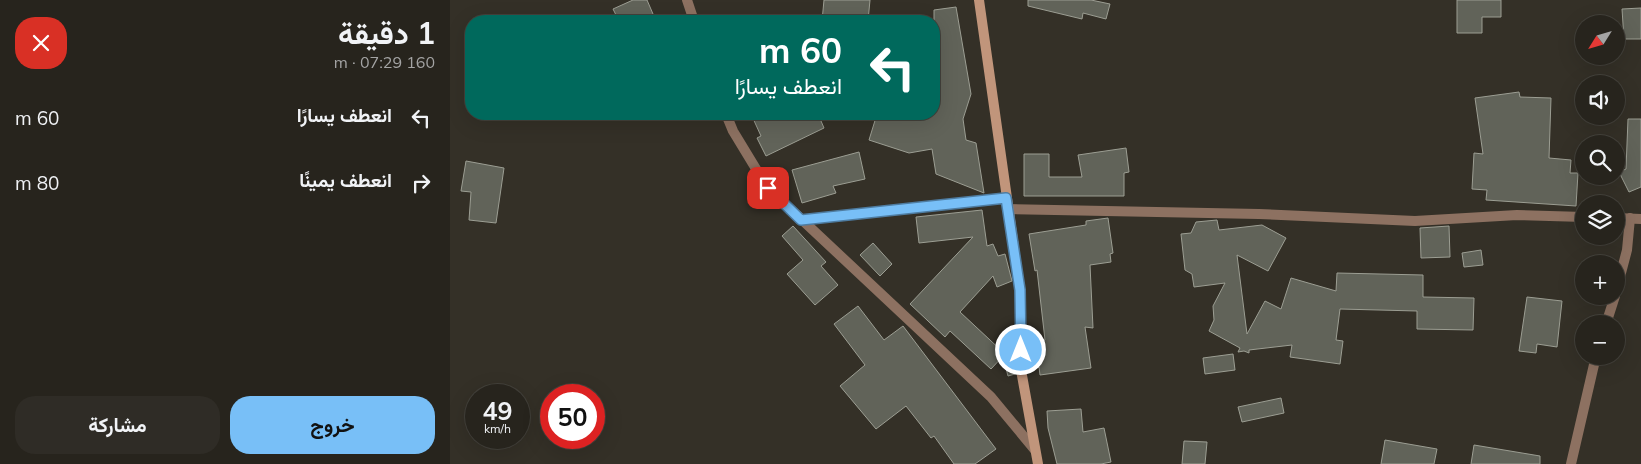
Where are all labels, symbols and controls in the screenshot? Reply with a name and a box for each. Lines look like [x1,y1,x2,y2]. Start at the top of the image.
text: 1 دقيقة [338,14,435,52]
north arrow [1575,15,1625,65]
map controls [1575,15,1625,365]
button: close [15,17,67,69]
text: 60 m [759,28,842,72]
icon: left [860,35,925,100]
text: 160 m · 07:29 [334,52,435,72]
text: انعطف يسارًا [735,72,842,100]
button: sound [1575,75,1625,125]
text: انعطف يسارًا [297,103,392,127]
icon: left [407,104,435,132]
text: 60 m [15,106,59,130]
button: search [1575,135,1625,185]
pin [747,167,789,209]
text: انعطف يمينًا [299,168,392,192]
icon: right [407,169,435,197]
text: 80 m [15,171,59,195]
icon: arrive [754,174,782,202]
button: layers [1575,195,1625,245]
button: + [1575,255,1625,305]
button: − [1575,315,1625,365]
position arrow [994,323,1046,375]
speed limit sign: 50 [540,384,605,449]
text: 49 [482,395,513,426]
button: مشاركة [15,396,220,454]
button: خروج [230,396,435,454]
text: km/h [484,421,511,436]

